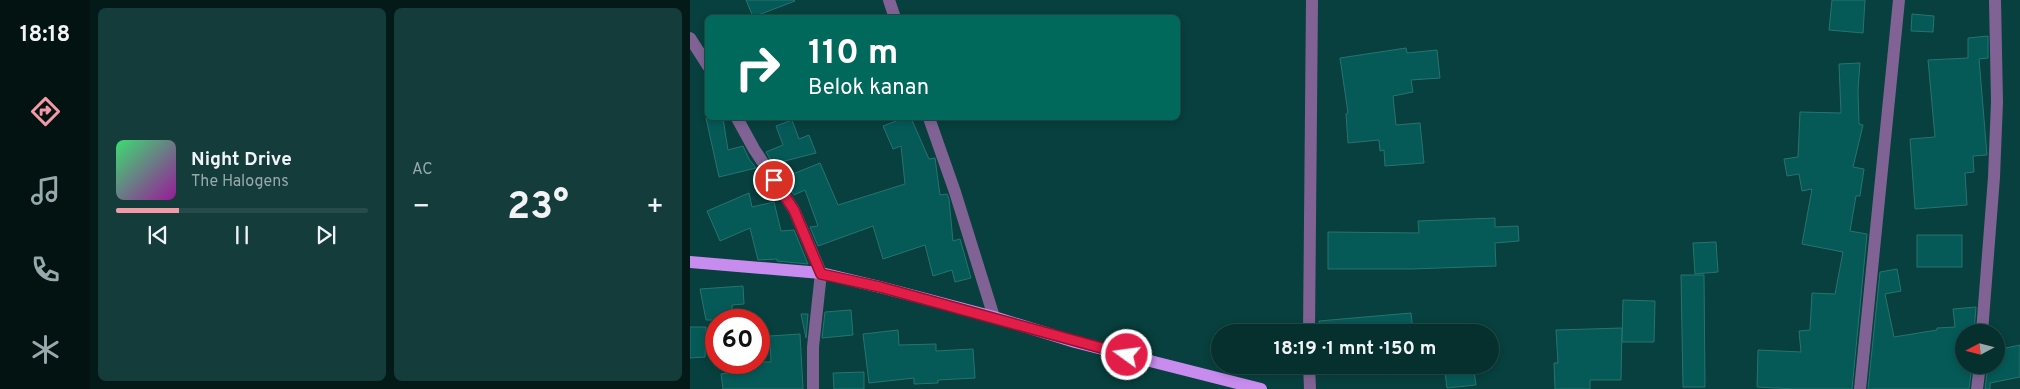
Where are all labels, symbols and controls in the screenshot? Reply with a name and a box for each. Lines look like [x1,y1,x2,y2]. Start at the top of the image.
text: 18:18 [20,22,70,49]
text: 110 m [808,32,898,76]
icon: right [725,35,790,100]
text: Belok kanan [808,75,929,102]
icon: directions [28,94,63,129]
text: Night Drive [191,148,292,172]
pin [753,159,795,201]
text: AC [412,160,433,180]
icon: arrive [760,166,788,194]
text: The Halogens [191,172,289,192]
icon: music [28,173,63,208]
text: 23° [507,184,569,233]
text: − [412,190,430,226]
text: + [646,190,664,226]
icon: previous [144,221,172,249]
icon: pause [228,221,256,249]
icon: next [312,221,340,249]
icon: phone [28,252,63,287]
speed limit sign: 60 [705,309,770,374]
north arrow [1955,324,2005,374]
map controls [1955,324,2005,374]
position arrow [1100,328,1152,380]
icon: climate [28,332,63,367]
text: 18:19 · 1 mnt · 150 m [1273,337,1437,361]

